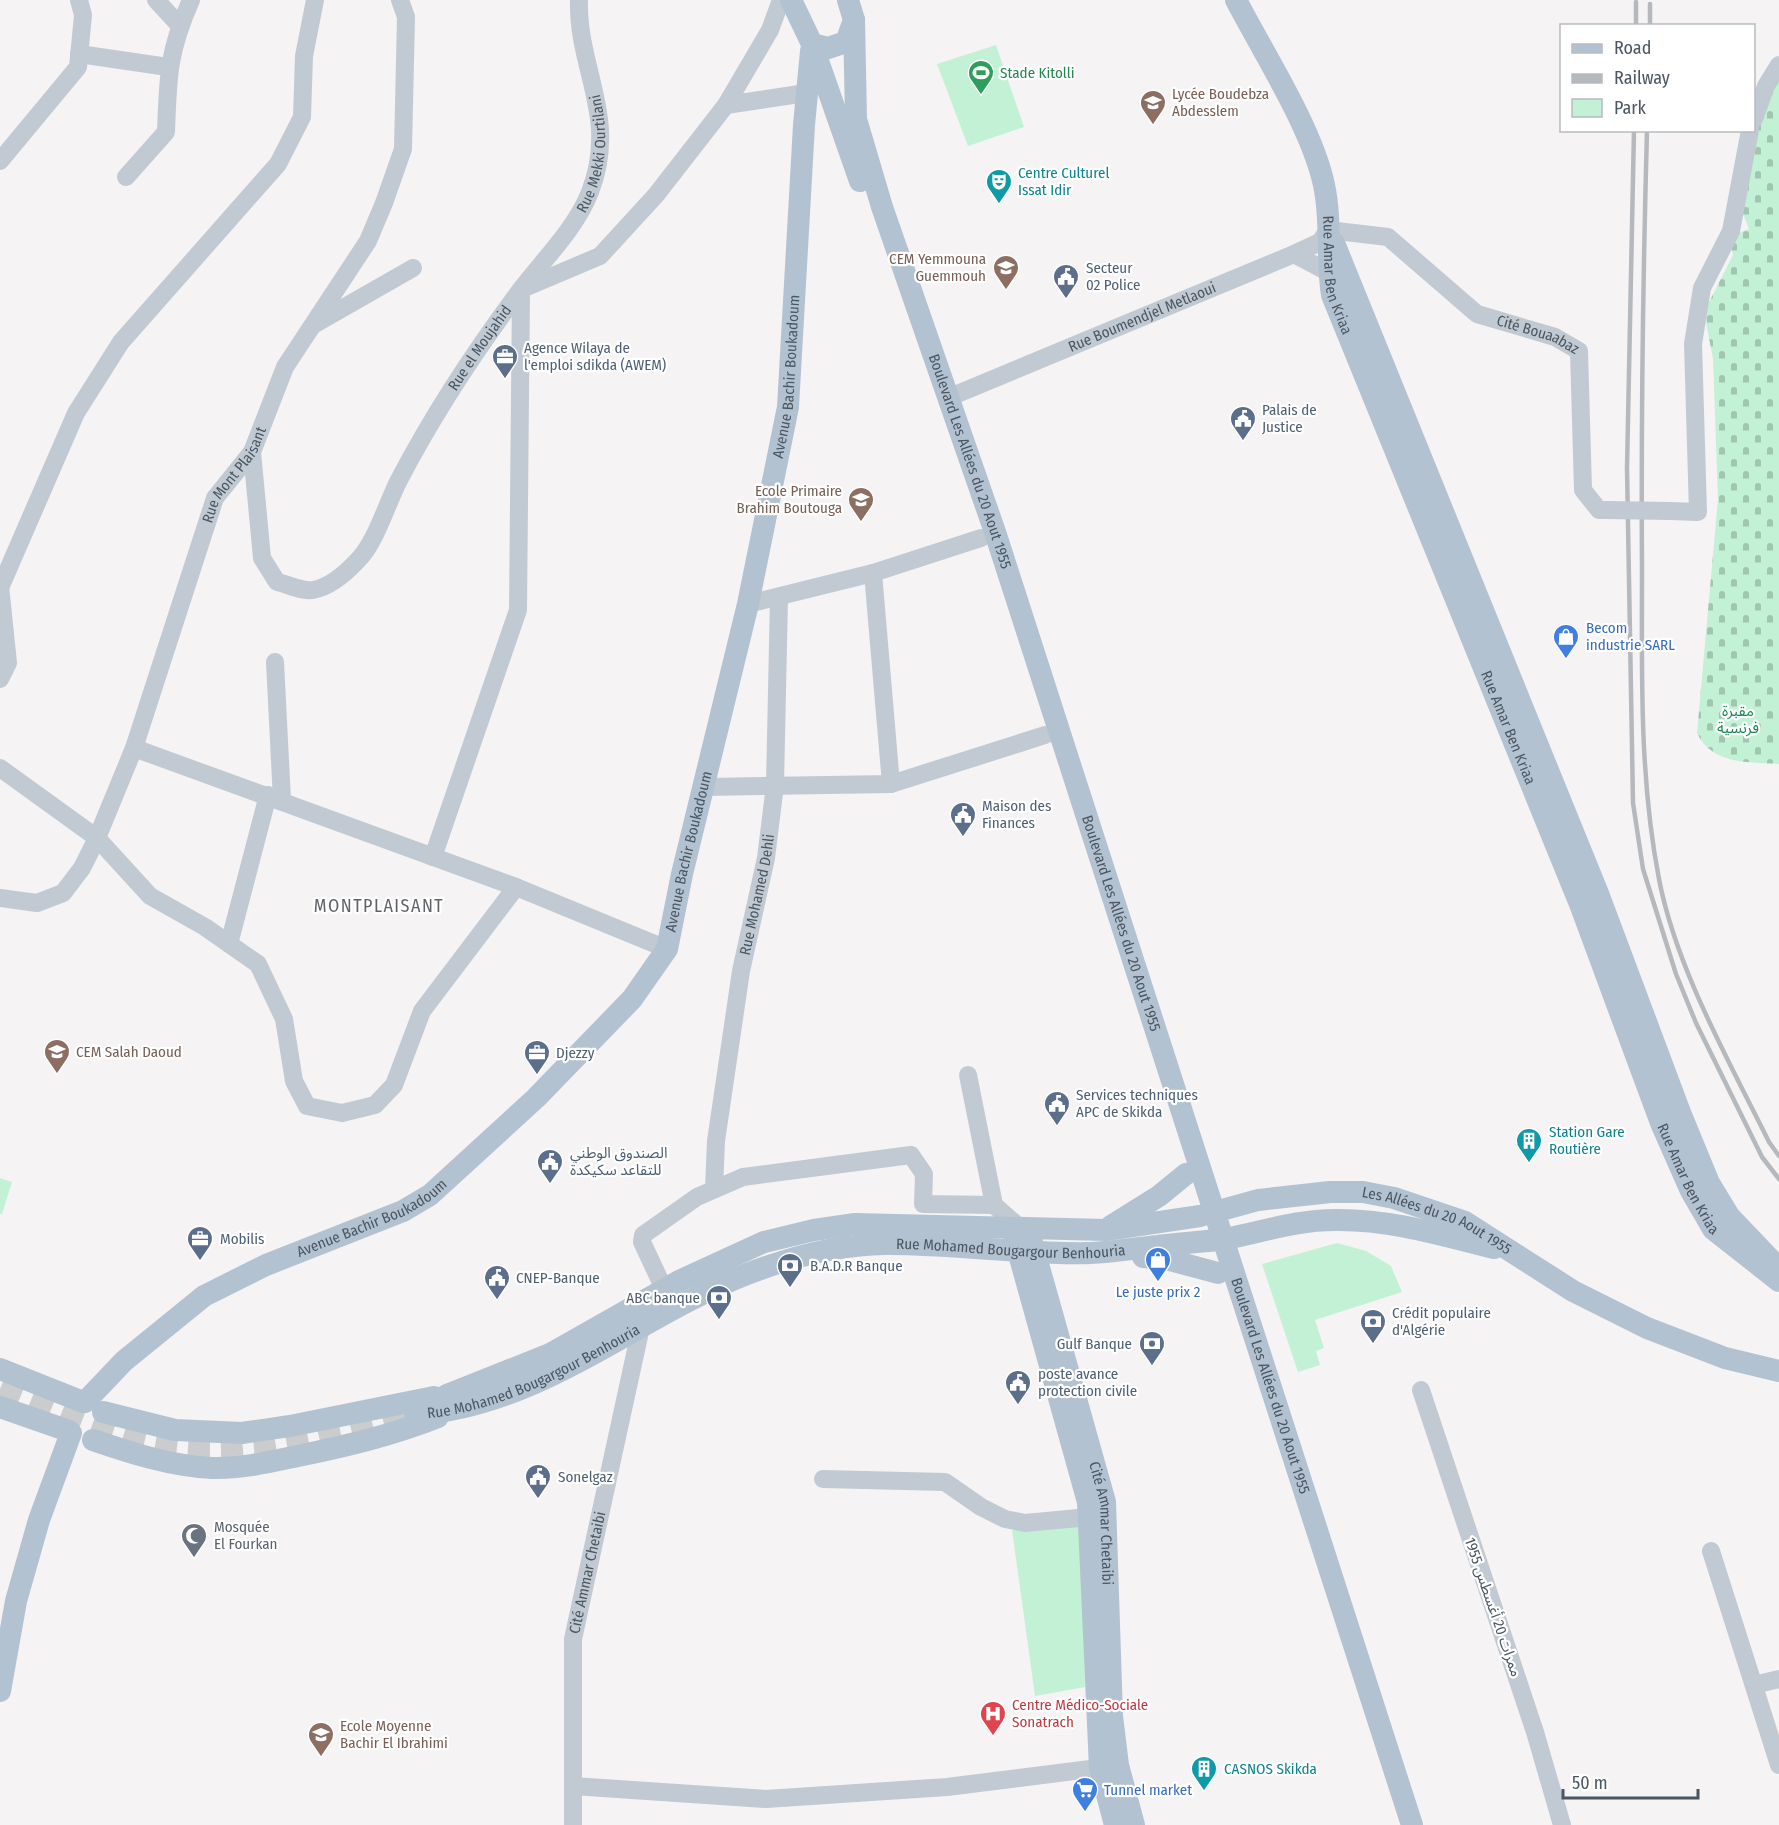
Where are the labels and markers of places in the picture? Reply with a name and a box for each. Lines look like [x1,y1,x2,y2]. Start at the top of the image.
sports icon: Stade Kitolli [966,58,996,96]
place label: Stade Kitolli [1000,64,1075,82]
place label: Lycée Boudebza Abdesslem [1172,85,1269,120]
school or university icon: Lycée Boudebza Abdesslem [1138,88,1168,126]
place label: Centre Culturel Issat Idir [1018,164,1109,199]
theatre icon: Centre Culturel Issat Idir [984,167,1014,205]
place label: CEM Yemmouna Guemmouh [889,250,986,285]
school or university icon: CEM Yemmouna Guemmouh [991,253,1021,291]
place label: Secteur 02 Police [1086,259,1140,294]
public building icon: Secteur 02 Police [1051,262,1081,300]
place label: Agence Wilaya de l'emploi sdikda (AWEM) [524,339,666,374]
office icon: Agence Wilaya de l'emploi sdikda (AWEM) [490,342,520,380]
place label: Palais de Justice [1262,401,1317,436]
public building icon: Palais de Justice [1228,404,1258,442]
place label: Ecole Primaire Brahim Boutouga [736,482,842,517]
school or university icon: Ecole Primaire Brahim Boutouga [846,485,876,523]
place label: Becom industrie SARL [1586,619,1675,654]
shop icon: Becom industrie SARL [1551,622,1581,660]
place label: Maison des Finances [982,797,1051,832]
public building icon: Maison des Finances [948,800,978,838]
school or university icon: CEM Salah Daoud [42,1037,72,1075]
office icon: Djezzy [522,1038,552,1076]
place label: CEM Salah Daoud [76,1043,182,1061]
place label: Djezzy [556,1044,595,1062]
place label: Services techniques APC de Skikda [1076,1086,1198,1121]
public building icon: Services techniques APC de Skikda [1042,1089,1072,1127]
place label: Station Gare Routière [1549,1123,1625,1158]
building icon: Station Gare Routière [1514,1126,1544,1164]
place label: الصندوق الوطني للتقاعد سكيكدة [570,1144,668,1179]
public building icon: الصندوق الوطني للتقاعد سكيكدة [535,1147,565,1185]
office icon: Mobilis [185,1224,215,1262]
place label: Mobilis [220,1230,264,1248]
shop icon: Le juste prix 2 [1143,1245,1173,1283]
bank icon: B.A.D.R Banque [775,1251,805,1289]
place label: B.A.D.R Banque [810,1257,903,1275]
public building icon: CNEP-Banque [482,1263,512,1301]
place label: CNEP-Banque [516,1269,600,1287]
bank icon: ABC banque [704,1283,734,1321]
place label: Le juste prix 2 [1116,1283,1201,1301]
place label: ABC banque [626,1289,700,1307]
place label: Crédit populaire d'Algérie [1392,1304,1491,1339]
bank icon: Crédit populaire d'Algérie [1358,1307,1388,1345]
bank icon: Gulf Banque [1137,1329,1167,1367]
place label: Gulf Banque [1057,1335,1132,1353]
place label: poste avance protection civile [1038,1365,1137,1400]
public building icon: poste avance protection civile [1003,1368,1033,1406]
public building icon: Sonelgaz [523,1462,553,1500]
place label: Sonelgaz [558,1468,613,1486]
place label: Mosquée El Fourkan [214,1518,277,1553]
mosque icon: Mosquée El Fourkan [179,1521,209,1559]
place label: Centre Médico-Sociale Sonatrach [1012,1696,1148,1731]
hospital icon: Centre Médico-Sociale Sonatrach [978,1699,1008,1737]
place label: Ecole Moyenne Bachir El Ibrahimi [340,1717,448,1752]
school or university icon: Ecole Moyenne Bachir El Ibrahimi [306,1720,336,1758]
building icon: CASNOS Skikda [1189,1754,1219,1792]
place label: CASNOS Skikda [1224,1760,1317,1778]
supermarket icon: Tunnel market [1070,1775,1100,1813]
place label: Tunnel market [1104,1781,1192,1799]

